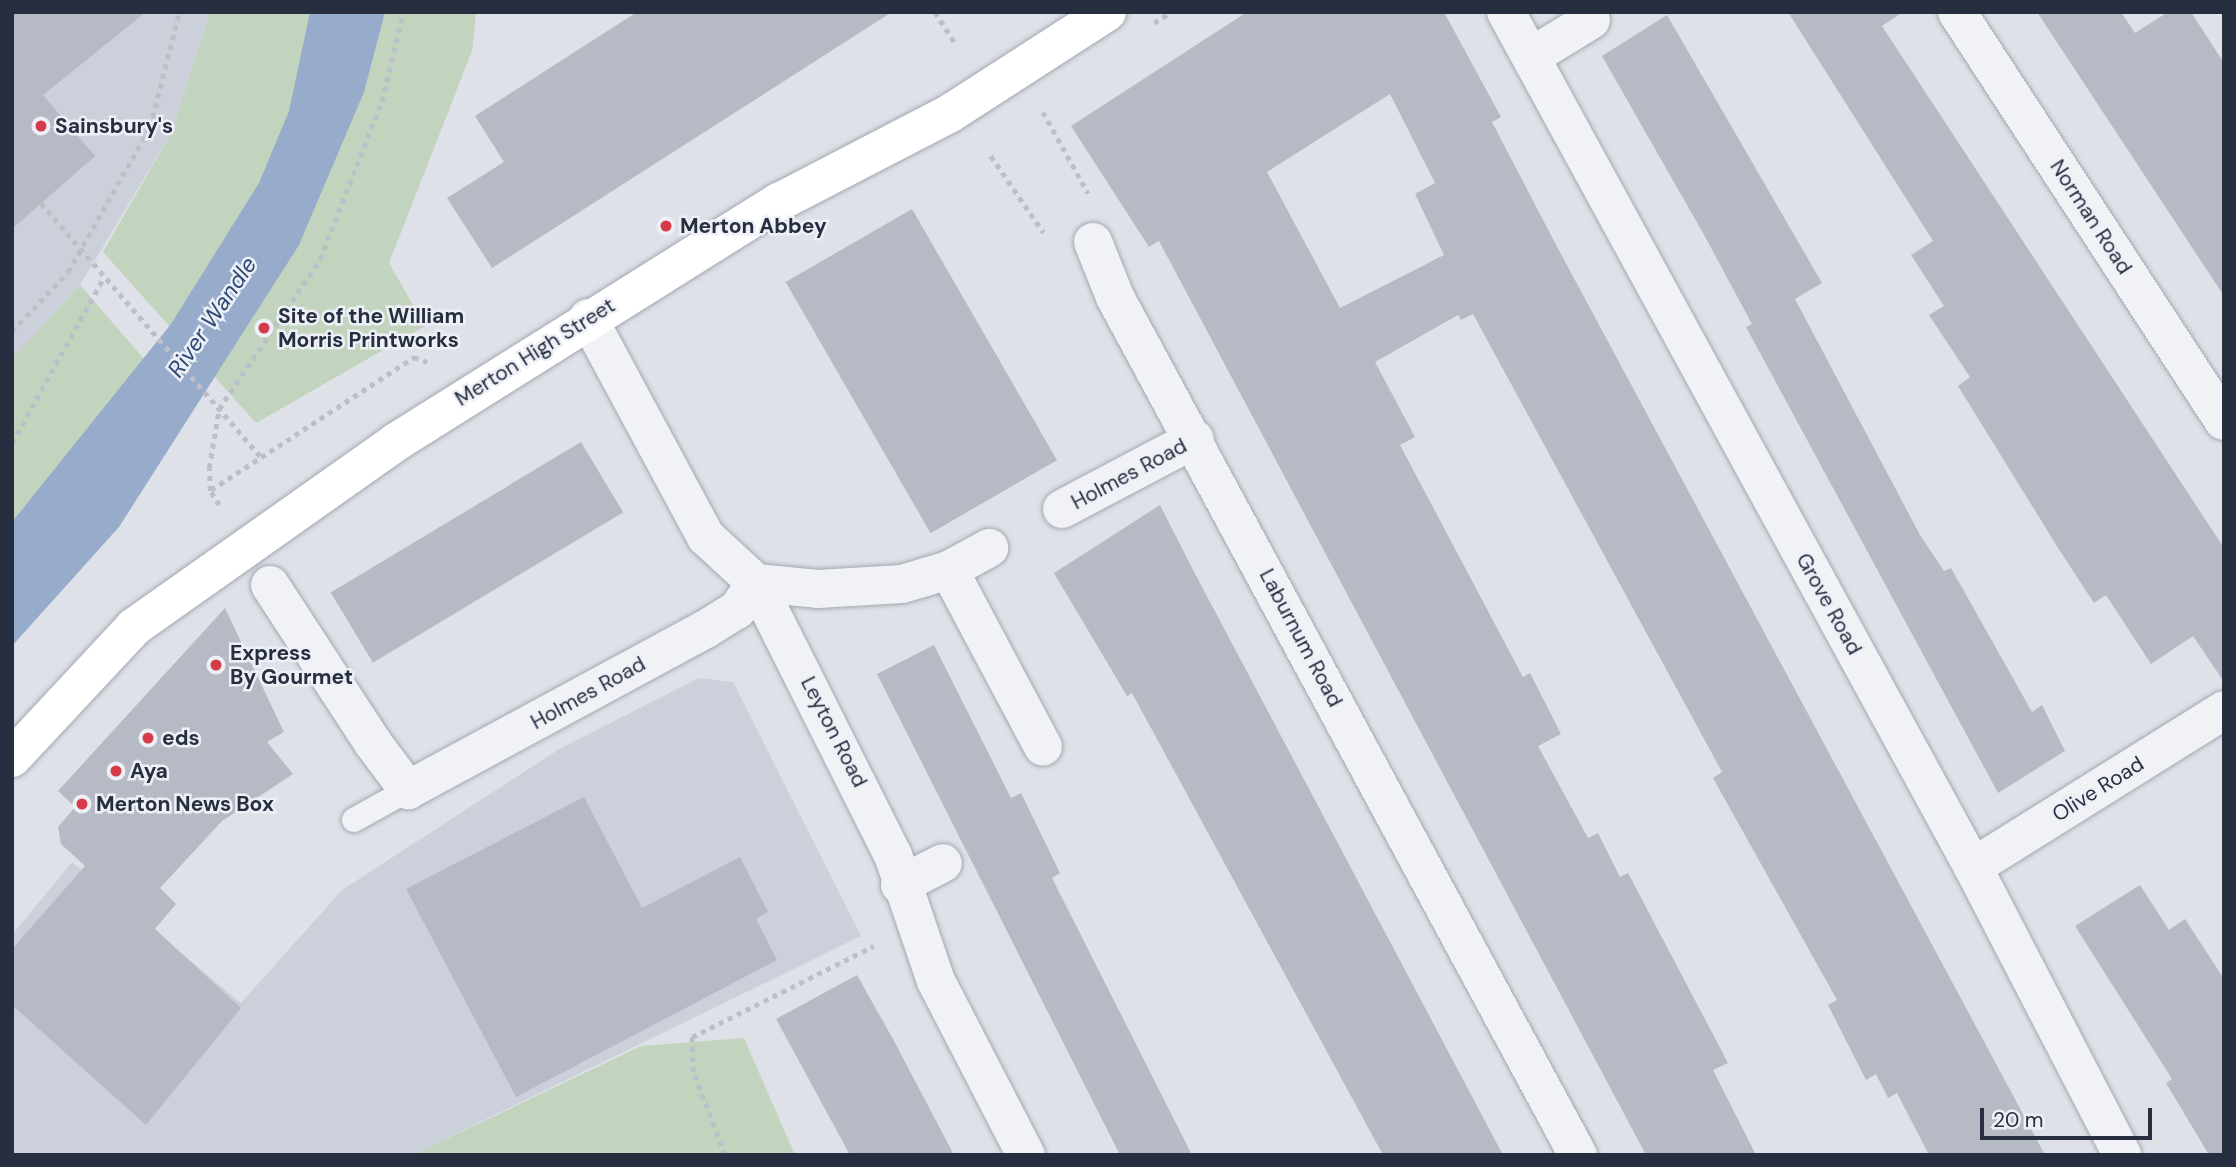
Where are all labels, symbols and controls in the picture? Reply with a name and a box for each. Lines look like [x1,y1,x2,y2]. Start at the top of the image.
place label: Sainsbury's [55,113,173,139]
marker: Sainsbury's [33,118,49,134]
street label: Norman Road [2045,155,2137,279]
place label: Merton Abbey [680,213,827,239]
marker: Merton Abbey [658,218,674,234]
water label: River Wandle [162,252,262,382]
street label: Merton High Street [450,293,620,411]
place label: Site of the William Morris Printworks [278,303,464,353]
marker: Site of the William Morris Printworks [256,320,272,336]
street label: Holmes Road [1067,433,1191,515]
street label: Grove Road [1791,549,1867,659]
street label: Laburnum Road [1254,565,1348,711]
place label: Express By Gourmet [230,640,353,690]
street label: Holmes Road [526,651,650,735]
marker: Express By Gourmet [208,657,224,673]
street label: Leyton Road [795,672,873,792]
place label: eds [162,725,200,751]
marker: eds [140,730,156,746]
street label: Olive Road [2048,751,2148,827]
place label: Aya [130,758,168,784]
marker: Aya [108,763,124,779]
place label: Merton News Box [96,791,274,817]
marker: Merton News Box [74,796,90,812]
scale bar [1984,1094,2156,1138]
text: 20 m [1993,1106,2044,1134]

